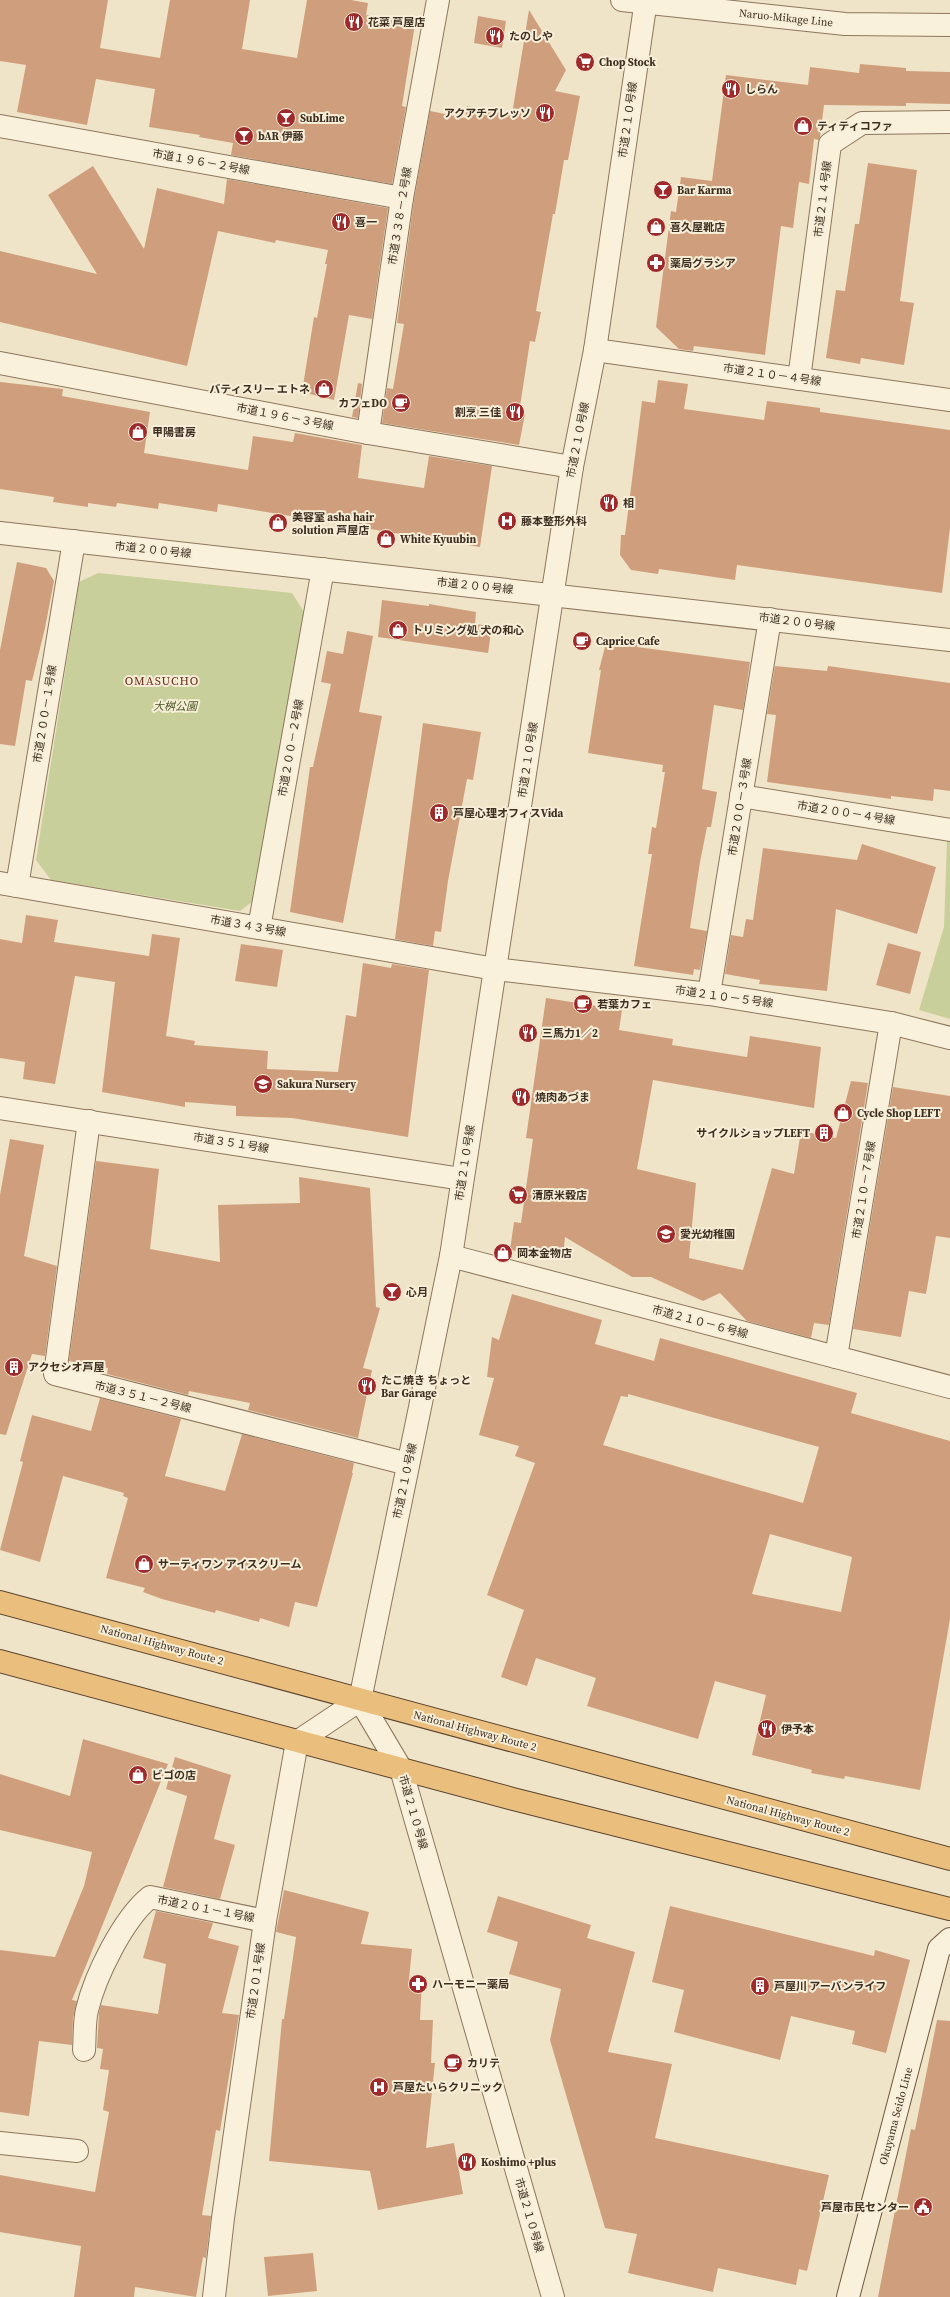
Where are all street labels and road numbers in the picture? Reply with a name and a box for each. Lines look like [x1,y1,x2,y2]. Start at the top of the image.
street label: Naruo-Mikage Line [738,6,834,30]
street label: 市道２１０号線 [615,81,641,159]
street label: 市道１９６－２号線 [151,146,251,178]
street label: 市道２１４号線 [811,160,835,238]
street label: 市道３３８－２号線 [385,166,415,266]
street label: 市道２１０－４号線 [722,361,822,389]
street label: 市道１９６－３号線 [235,400,335,434]
street label: 市道２１０号線 [563,401,593,479]
street label: 市道２００号線 [114,539,192,561]
street label: 市道２００号線 [436,575,514,597]
street label: 市道２００号線 [758,610,836,634]
street label: 市道２００－１号線 [30,664,60,764]
street label: 市道２００－２号線 [275,698,307,798]
street label: 市道２１０号線 [515,721,541,799]
street label: 市道２００－３号線 [725,757,755,857]
street label: 市道２００－４号線 [796,798,896,828]
street label: 市道３４３号線 [209,912,287,940]
street label: 市道２１０－５号線 [674,983,774,1011]
street label: 市道２１０号線 [452,1124,478,1202]
street label: 市道３５１号線 [192,1130,270,1156]
street label: 市道２１０－７号線 [849,1140,879,1240]
street label: 市道２１０－６号線 [650,1302,750,1342]
street label: 市道３５１－２号線 [93,1378,193,1416]
street label: 市道２１０号線 [390,1442,420,1520]
street label: National Highway Route 2 [99,1621,226,1669]
street label: National Highway Route 2 [412,1707,539,1755]
street label: 市道２１０号線 [395,1773,431,1851]
street label: National Highway Route 2 [725,1792,852,1840]
street label: 市道２０１－１号線 [156,1892,256,1926]
street label: 市道２０１号線 [243,1942,269,2020]
street label: Okuyama Seido Line [876,2065,916,2166]
street label: 市道２１０号線 [511,2176,547,2254]

